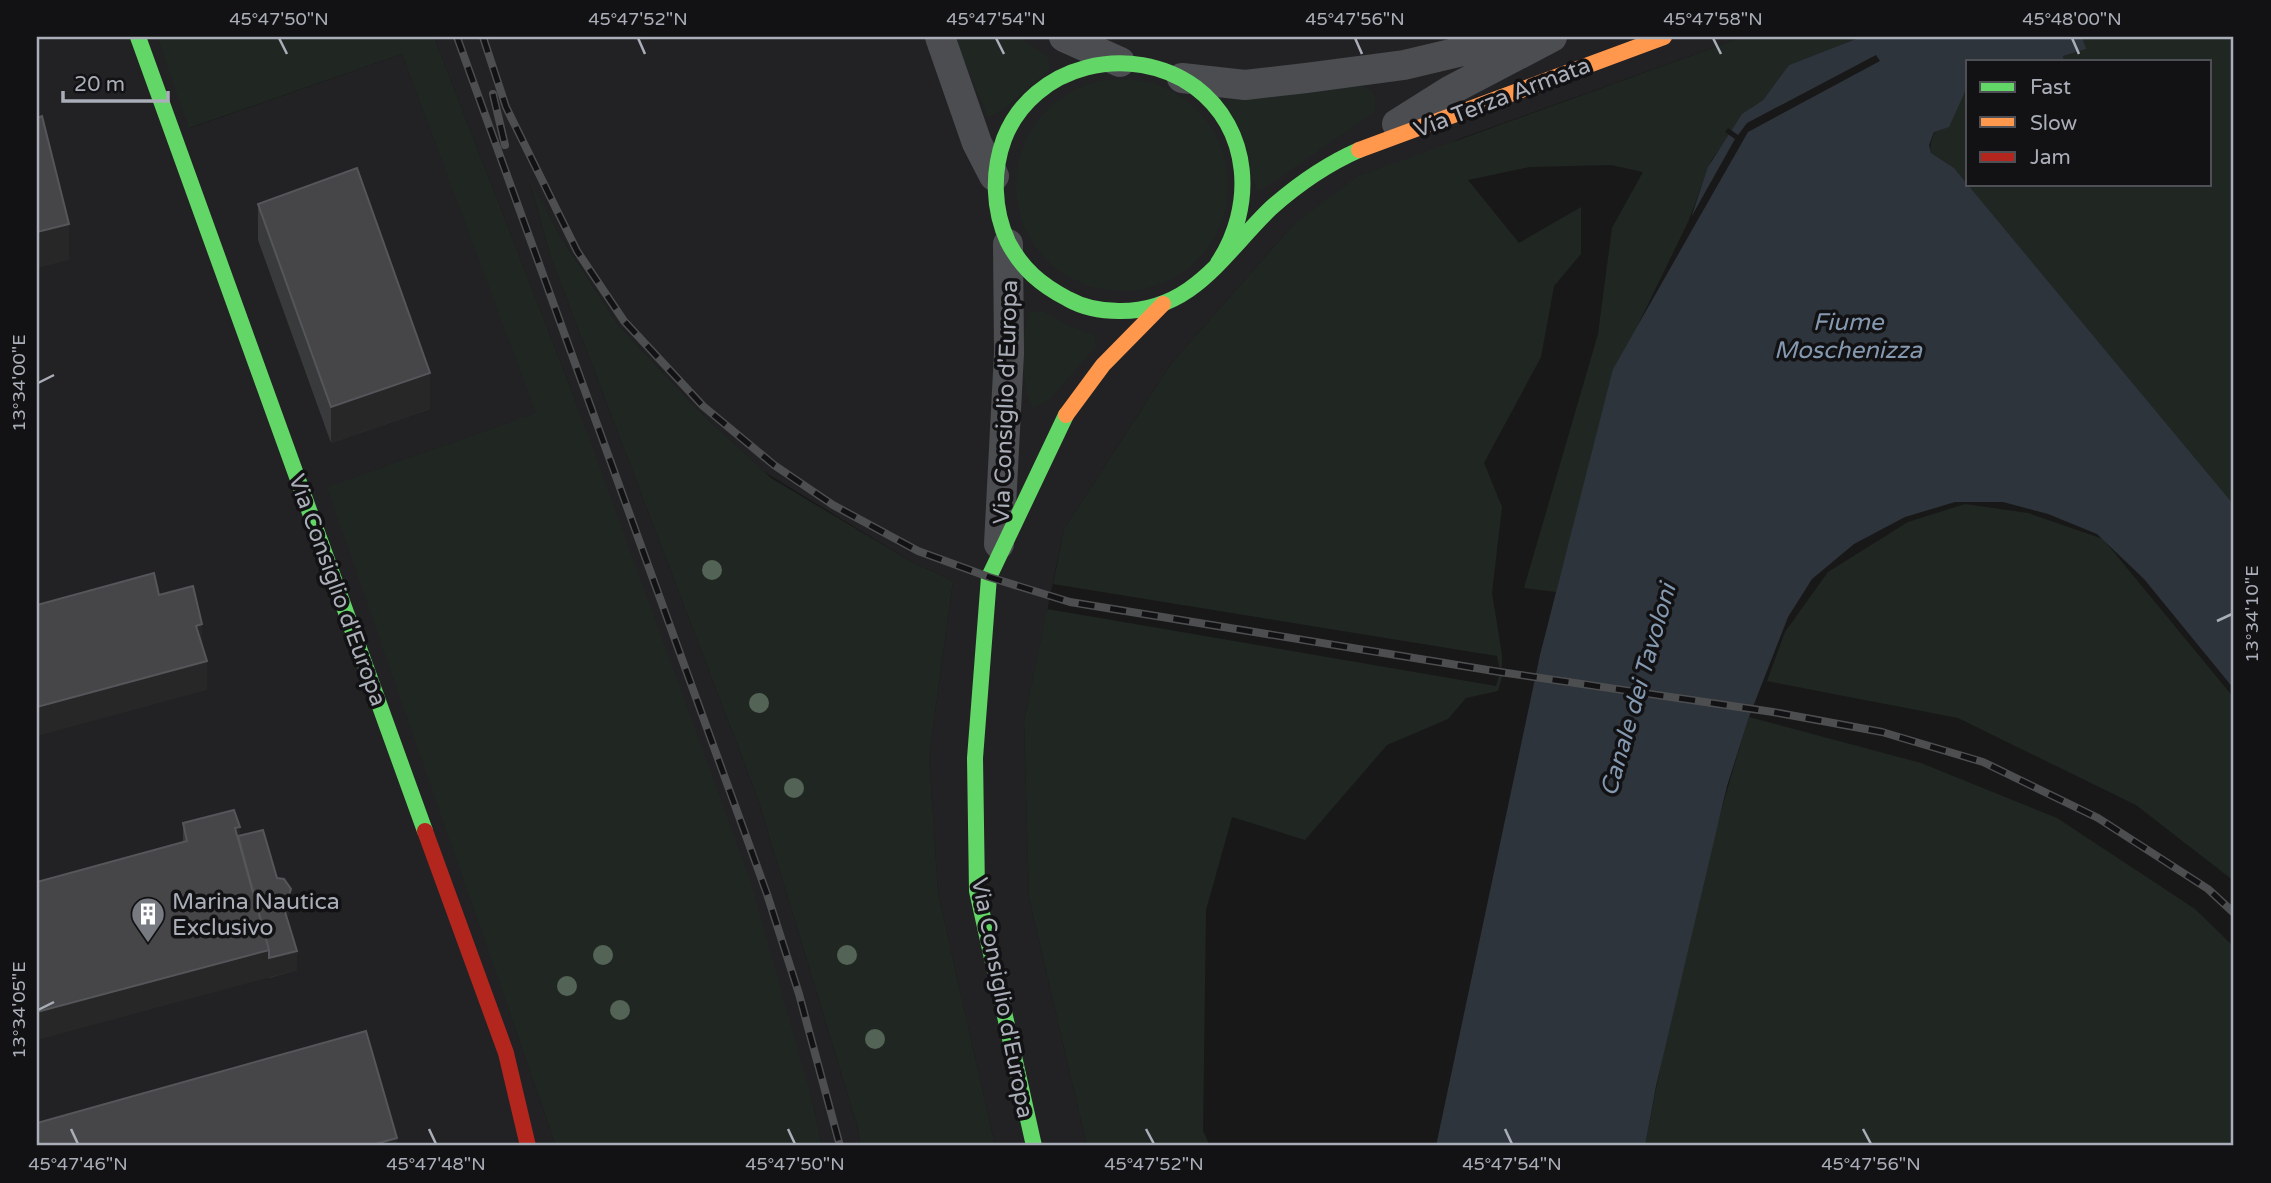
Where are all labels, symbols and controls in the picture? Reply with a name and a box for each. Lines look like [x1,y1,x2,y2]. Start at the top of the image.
text: 45°47'50"N [229,8,329,30]
text: 45°47'52"N [588,8,688,30]
text: 45°47'54"N [946,8,1046,30]
text: 45°47'56"N [1305,8,1405,30]
text: 45°47'58"N [1663,8,1763,30]
text: 45°48'00"N [2022,8,2122,30]
street label: Via Terza Armata [1410,51,1594,144]
scale bar [63,60,168,104]
legend [1966,60,2212,186]
text: 20 m [74,72,125,97]
text: Fast [2030,75,2071,100]
text: Slow [2030,111,2078,136]
text: Jam [2030,145,2071,170]
street label: Via Consiglio d'Europa [988,279,1024,525]
water label: Fiume Moschenizza [1774,308,1922,365]
text: 13°34'00"E [8,334,30,432]
street label: Via Consiglio d'Europa [282,471,392,710]
text: 13°34'10"E [2241,565,2263,663]
water label: Canale dei Tavoloni [1594,578,1683,800]
street label: Via Consiglio d'Europa [965,875,1039,1121]
place label: Marina Nautica Exclusivo [172,888,340,942]
building icon: Marina Nautica Exclusivo [129,895,167,944]
text: 13°34'05"E [8,961,30,1059]
text: 45°47'46"N [28,1153,128,1175]
text: 45°47'48"N [386,1153,486,1175]
text: 45°47'50"N [745,1153,845,1175]
text: 45°47'52"N [1104,1153,1204,1175]
text: 45°47'54"N [1462,1153,1562,1175]
text: 45°47'56"N [1821,1153,1921,1175]

